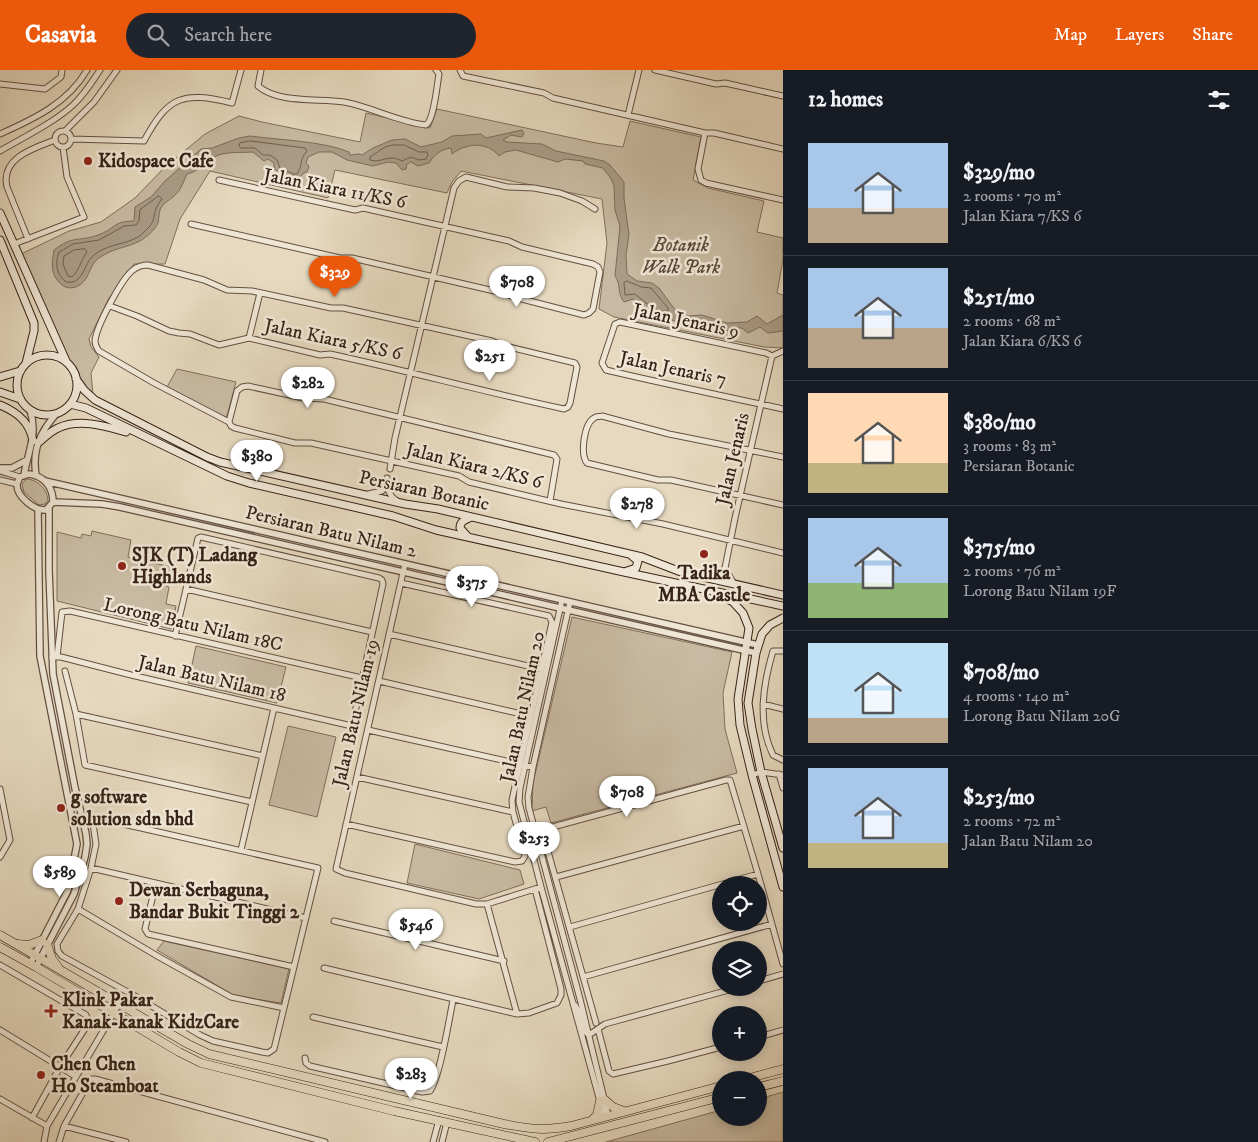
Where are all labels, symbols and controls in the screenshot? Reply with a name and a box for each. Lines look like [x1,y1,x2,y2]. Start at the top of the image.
search box [126,13,476,58]
text: Casavia [25,20,96,50]
icon: search [144,21,172,49]
text: Search here [184,24,272,47]
text: Map [1054,24,1087,46]
text: Layers [1115,24,1164,46]
text: Share [1192,24,1233,46]
icon: filters [1205,86,1233,114]
text: 12 homes [808,87,883,113]
place label: Kidospace Cafe [98,150,214,173]
marker: Kidospace Cafe [82,155,94,167]
text: $329/mo [963,160,1035,186]
icon: home [848,163,908,223]
street label: Jalan Kiara 11/KS 6 [260,164,409,214]
text: 2 rooms · 70 m² [963,186,1061,206]
text: Jalan Kiara 7/KS 6 [963,206,1082,226]
park label: Botanik Walk Park [642,234,720,279]
pin: $329 [305,256,365,298]
text: $329 [320,262,350,282]
pin: $708 [487,266,547,308]
text: $708 [500,272,534,292]
text: $251/mo [963,285,1034,311]
icon: home [848,288,908,348]
street label: Jalan Jenaris 9 [629,298,741,343]
text: 2 rooms · 68 m² [963,311,1060,331]
street label: Jalan Kiara 5/KS 6 [260,314,405,366]
text: Jalan Kiara 6/KS 6 [963,331,1082,351]
pin: $251 [460,340,520,382]
text: $251 [475,346,505,366]
street label: Jalan Jenaris 7 [616,346,728,392]
pin: $282 [278,366,338,409]
text: $282 [292,373,324,393]
street label: Jalan Jenaris [711,410,755,510]
text: $380/mo [963,410,1036,436]
icon: home [848,413,908,473]
text: 3 rooms · 83 m² [963,436,1056,456]
street label: Jalan Kiara 2/KS 6 [401,437,546,494]
pin: $380 [227,440,287,482]
text: $380 [241,446,273,466]
text: Persiaran Botanic [963,456,1075,476]
street label: Persiaran Botanic [357,466,491,516]
pin: $278 [607,488,667,530]
text: $278 [621,494,653,514]
street label: Persiaran Batu Nilam 2 [243,501,420,563]
text: $375/mo [963,535,1035,561]
icon: home [848,538,908,598]
place label: SJK (T) Ladang Highlands [132,544,258,589]
marker: Tadika MBA Castle [698,548,710,560]
marker: SJK (T) Ladang Highlands [116,560,128,572]
text: 2 rooms · 76 m² [963,561,1061,581]
place label: Tadika MBA Castle [658,562,750,607]
pin: $375 [442,566,502,608]
text: $375 [456,572,488,592]
text: Lorong Batu Nilam 19F [963,581,1116,601]
street label: Lorong Batu Nilam 18C [101,593,285,657]
street label: Jalan Batu Nilam 20 [495,629,550,787]
street label: Jalan Batu Nilam 19 [327,637,384,791]
street label: Jalan Batu Nilam 18 [134,650,288,707]
text: $708/mo [963,660,1039,686]
icon: home [848,663,908,723]
text: 4 rooms · 140 m² [963,686,1069,706]
text: Lorong Batu Nilam 20G [963,706,1120,726]
pin: $708 [597,776,657,818]
text: $708 [610,782,644,802]
text: $253/mo [963,785,1035,811]
place label: g software solution sdn bhd [70,786,194,831]
icon: home [848,788,908,848]
marker: g software solution sdn bhd [55,802,67,814]
text: 2 rooms · 72 m² [963,811,1060,831]
pin: $253 [504,822,564,864]
text: $253 [519,828,549,848]
text: Jalan Batu Nilam 20 [963,831,1093,851]
pin: $589 [30,856,90,898]
text: $589 [44,862,76,882]
map controls [712,876,767,1126]
button: locate [712,876,767,931]
place label: Dewan Serbaguna, Bandar Bukit Tinggi 2 [129,879,300,924]
marker: Dewan Serbaguna, Bandar Bukit Tinggi 2 [113,895,125,907]
pin: $546 [386,908,446,951]
text: $546 [399,915,433,935]
button: layers [712,941,767,996]
place label: Klink Pakar Kanak-kanak KidzCare [62,989,239,1034]
marker: Klink Pakar Kanak-kanak KidzCare [44,1004,58,1018]
button: + [712,1006,767,1061]
place label: Chen Chen Ho Steamboat [51,1053,159,1098]
pin: $283 [381,1058,441,1100]
text: $283 [396,1064,426,1084]
marker: Chen Chen Ho Steamboat [35,1069,47,1081]
button: − [712,1071,767,1126]

